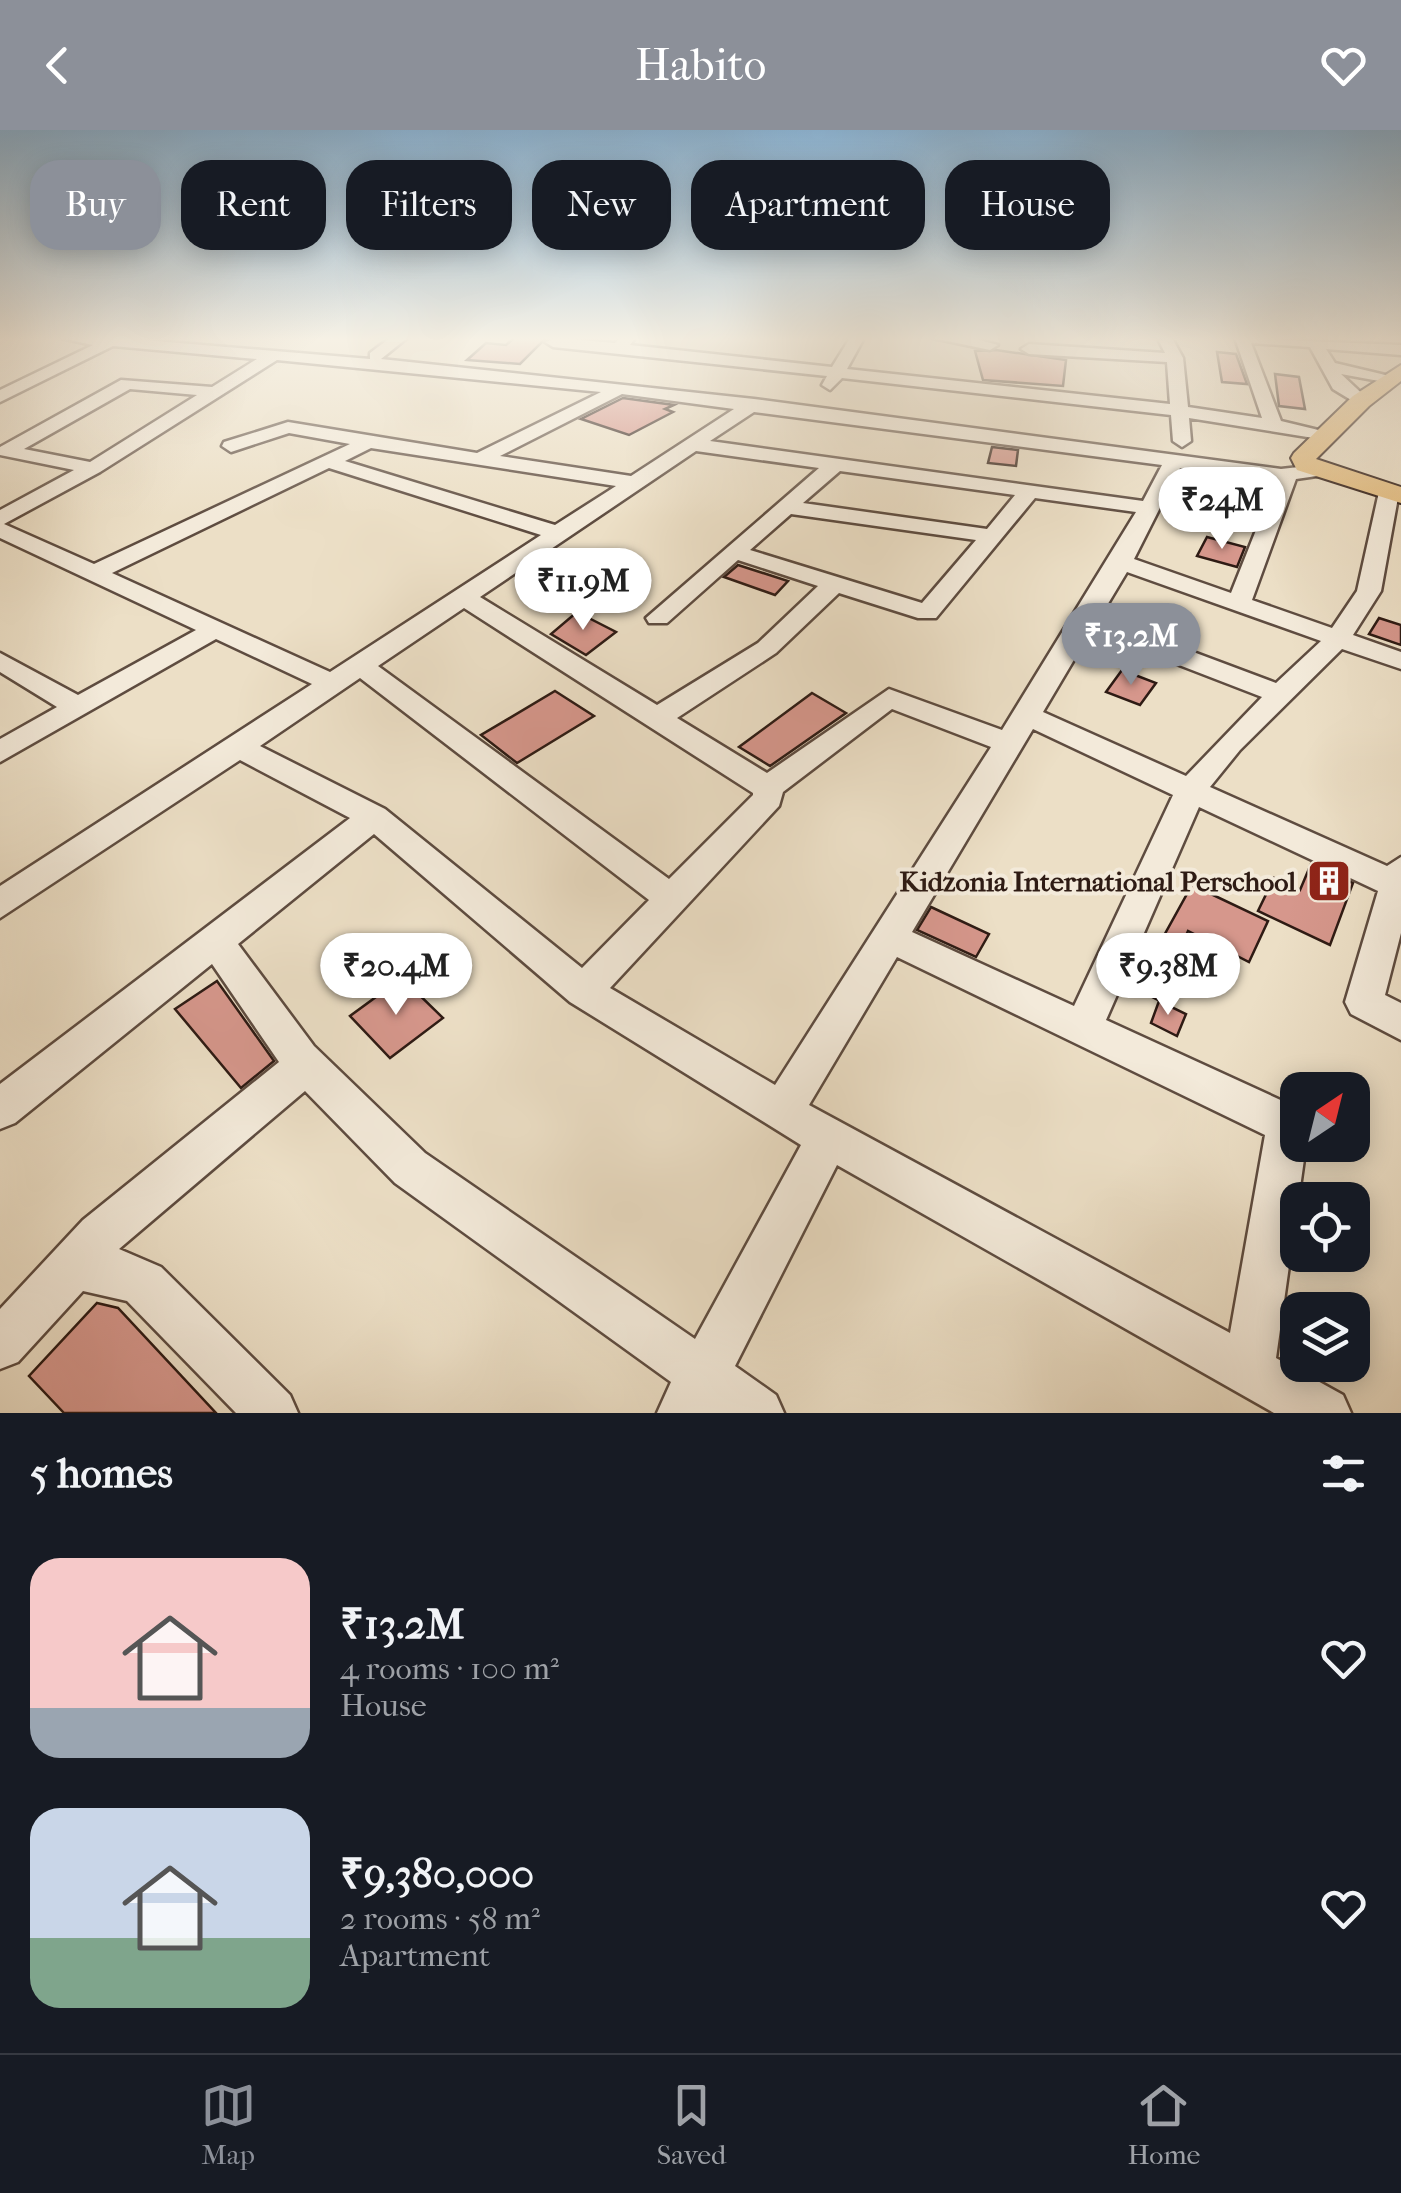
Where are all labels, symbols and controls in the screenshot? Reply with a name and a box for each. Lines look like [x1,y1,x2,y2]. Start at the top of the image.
icon: back [30,38,85,93]
icon: heart [1316,38,1371,93]
text: Habito [635,39,766,92]
chip: Buy [30,160,161,250]
chip: Rent [181,160,326,250]
chip: Filters [346,160,512,250]
chip: New [532,160,671,250]
chip: Apartment [691,160,925,250]
chip: House [945,160,1110,250]
pin: ₹24M [1163,467,1281,552]
text: ₹24M [1181,481,1263,518]
pin: ₹11.9M [502,548,664,633]
text: ₹11.9M [537,562,629,599]
pin: ₹13.2M [1050,603,1212,688]
text: ₹13.2M [1084,617,1178,654]
building icon: Kidzonia International Perschool [1306,858,1352,904]
place label: Kidzonia International Perschool [899,865,1296,898]
pin: ₹20.4M [315,933,477,1018]
pin: ₹9.38M [1087,933,1249,1018]
text: ₹20.4M [342,947,450,984]
text: ₹9.38M [1118,947,1218,984]
north arrow [1280,1072,1370,1162]
map controls [1280,1072,1370,1382]
button: locate [1280,1182,1370,1272]
button: layers [1280,1292,1370,1382]
icon: filters [1316,1446,1371,1501]
text: 5 homes [30,1449,173,1498]
icon: home [110,1598,230,1718]
text: ₹13.2M [340,1600,464,1649]
icon: heart [1316,1631,1371,1686]
text: 4 rooms · 100 m² [340,1650,559,1687]
text: House [340,1687,427,1724]
icon: home [110,1848,230,1968]
text: ₹9,380,000 [340,1850,534,1899]
icon: heart [1316,1881,1371,1936]
text: 2 rooms · 58 m² [340,1900,540,1937]
text: Apartment [340,1937,490,1974]
tab: Map [201,2078,256,2171]
tab: Saved [657,2078,726,2171]
tab: Home [1128,2078,1200,2171]

